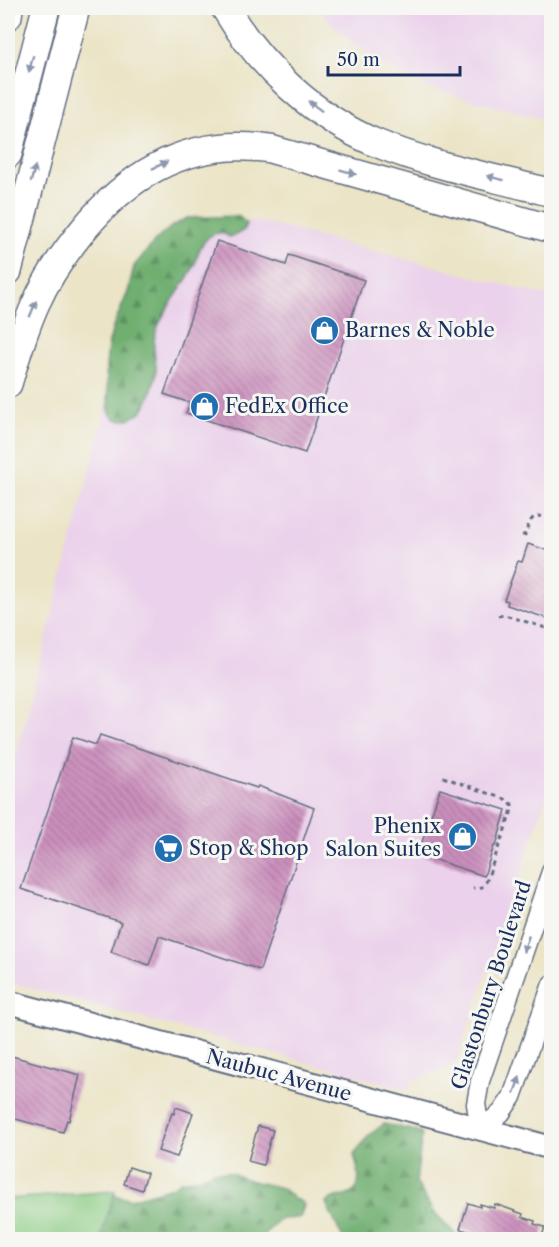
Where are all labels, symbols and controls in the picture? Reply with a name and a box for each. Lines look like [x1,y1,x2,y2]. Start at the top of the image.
scale bar [328,39,460,77]
text: 50 m [337,49,380,71]
one-way arrow [26,55,35,73]
one-way arrow [308,100,324,112]
one-way arrow [151,161,168,170]
one-way arrow [28,165,38,183]
one-way arrow [340,168,358,177]
one-way arrow [486,172,504,182]
one-way arrow [29,300,38,318]
shop icon: Barnes & Noble [308,314,340,346]
place label: Barnes & Noble [345,318,495,342]
shop icon: FedEx Office [188,390,220,422]
place label: FedEx Office [225,394,349,418]
place label: Phenix Salon Suites [325,814,441,861]
shop icon: Phenix Salon Suites [446,821,478,853]
supermarket icon: Stop & Shop [152,832,184,864]
place label: Stop & Shop [189,836,309,860]
street label: Glastonbury Boulevard [446,878,536,1092]
one-way arrow [521,935,530,953]
street label: Naubuc Avenue [204,1044,354,1106]
one-way arrow [512,1076,522,1094]

